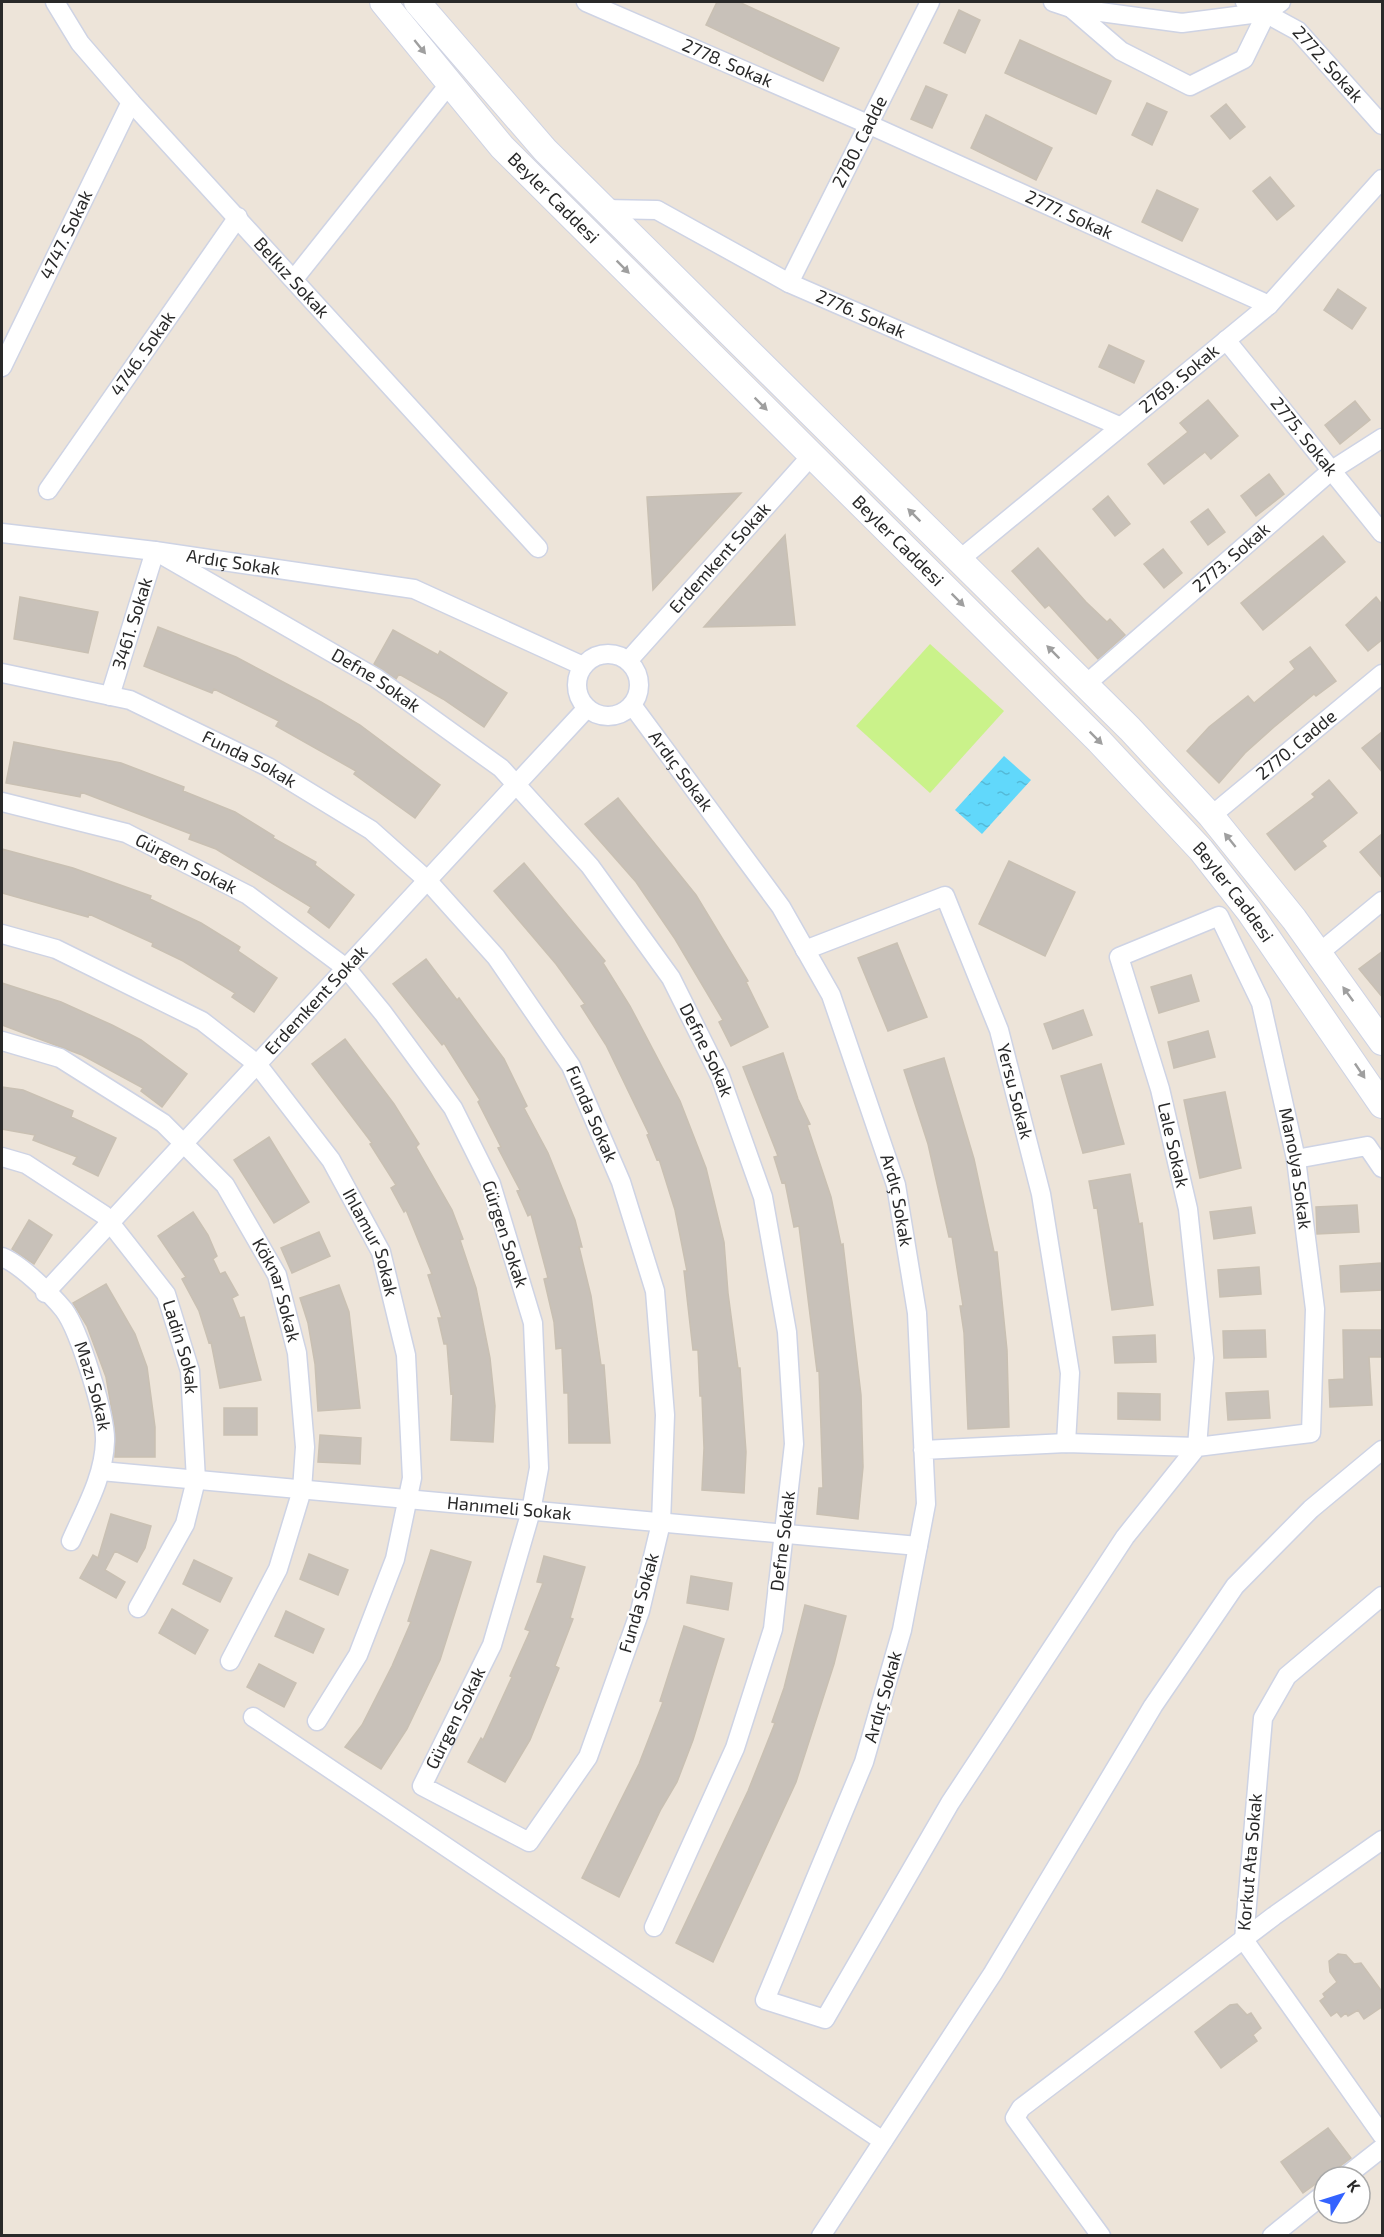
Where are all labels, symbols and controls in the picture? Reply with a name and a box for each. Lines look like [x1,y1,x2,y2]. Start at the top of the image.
street label: 2772. Sokak [1288,21,1368,106]
street label: 2778. Sokak [679,33,776,91]
one-way arrow [413,39,426,54]
street label: 2780. Cadde [827,92,891,191]
street label: Beyler Caddesi [504,147,604,248]
street label: 2777. Sokak [1022,185,1117,243]
street label: 4747. Sokak [34,186,96,283]
street label: Belkız Sokak [250,232,335,322]
one-way arrow [616,259,630,273]
street label: 2776. Sokak [813,284,909,342]
street label: 4746. Sokak [105,307,179,400]
street label: 2769. Sokak [1134,339,1223,417]
street label: 2775. Sokak [1266,392,1343,480]
one-way arrow [754,397,768,411]
street label: Beyler Caddesi [848,490,949,590]
street label: Erdemkent Sokak [664,497,774,617]
one-way arrow [907,509,921,523]
street label: 2773. Sokak [1188,517,1274,596]
street label: Ardıç Sokak [185,544,282,579]
street label: 3461. Sokak [107,574,156,672]
one-way arrow [951,593,965,608]
street label: Defne Sokak [328,643,425,716]
one-way arrow [1046,646,1060,660]
street label: 2770. Cadde [1251,705,1340,784]
street label: Funda Sokak [199,725,301,792]
street label: Ardıç Sokak [645,726,718,815]
one-way arrow [1089,730,1103,745]
street label: Gürgen Sokak [132,828,241,898]
one-way arrow [1224,832,1236,847]
street label: Beyler Caddesi [1189,837,1279,946]
street label: Erdemkent Sokak [259,940,372,1059]
one-way arrow [1342,987,1354,1003]
street label: Defne Sokak [675,999,738,1100]
street label: Yersu Sokak [993,1041,1039,1141]
street label: Funda Sokak [562,1062,623,1165]
one-way arrow [1354,1063,1366,1079]
street label: Lale Sokak [1154,1100,1194,1189]
street label: Manolya Sokak [1275,1105,1317,1231]
street label: Ardıç Sokak [876,1151,918,1248]
street label: Gürgen Sokak [478,1177,534,1290]
street label: Ihlamur Sokak [339,1184,403,1298]
street label: Köknar Sokak [248,1234,306,1344]
street label: Ladin Sokak [158,1297,203,1395]
street label: Mazı Sokak [70,1338,116,1432]
street label: Defne Sokak [765,1489,799,1592]
street label: Hanımeli Sokak [446,1491,572,1524]
street label: Funda Sokak [613,1550,663,1655]
street label: Ardıç Sokak [858,1648,907,1745]
street label: Gürgen Sokak [420,1663,489,1773]
street label: Korkut Ata Sokak [1232,1792,1266,1932]
north arrow [1312,2165,1372,2225]
text: K [1344,2176,1365,2196]

